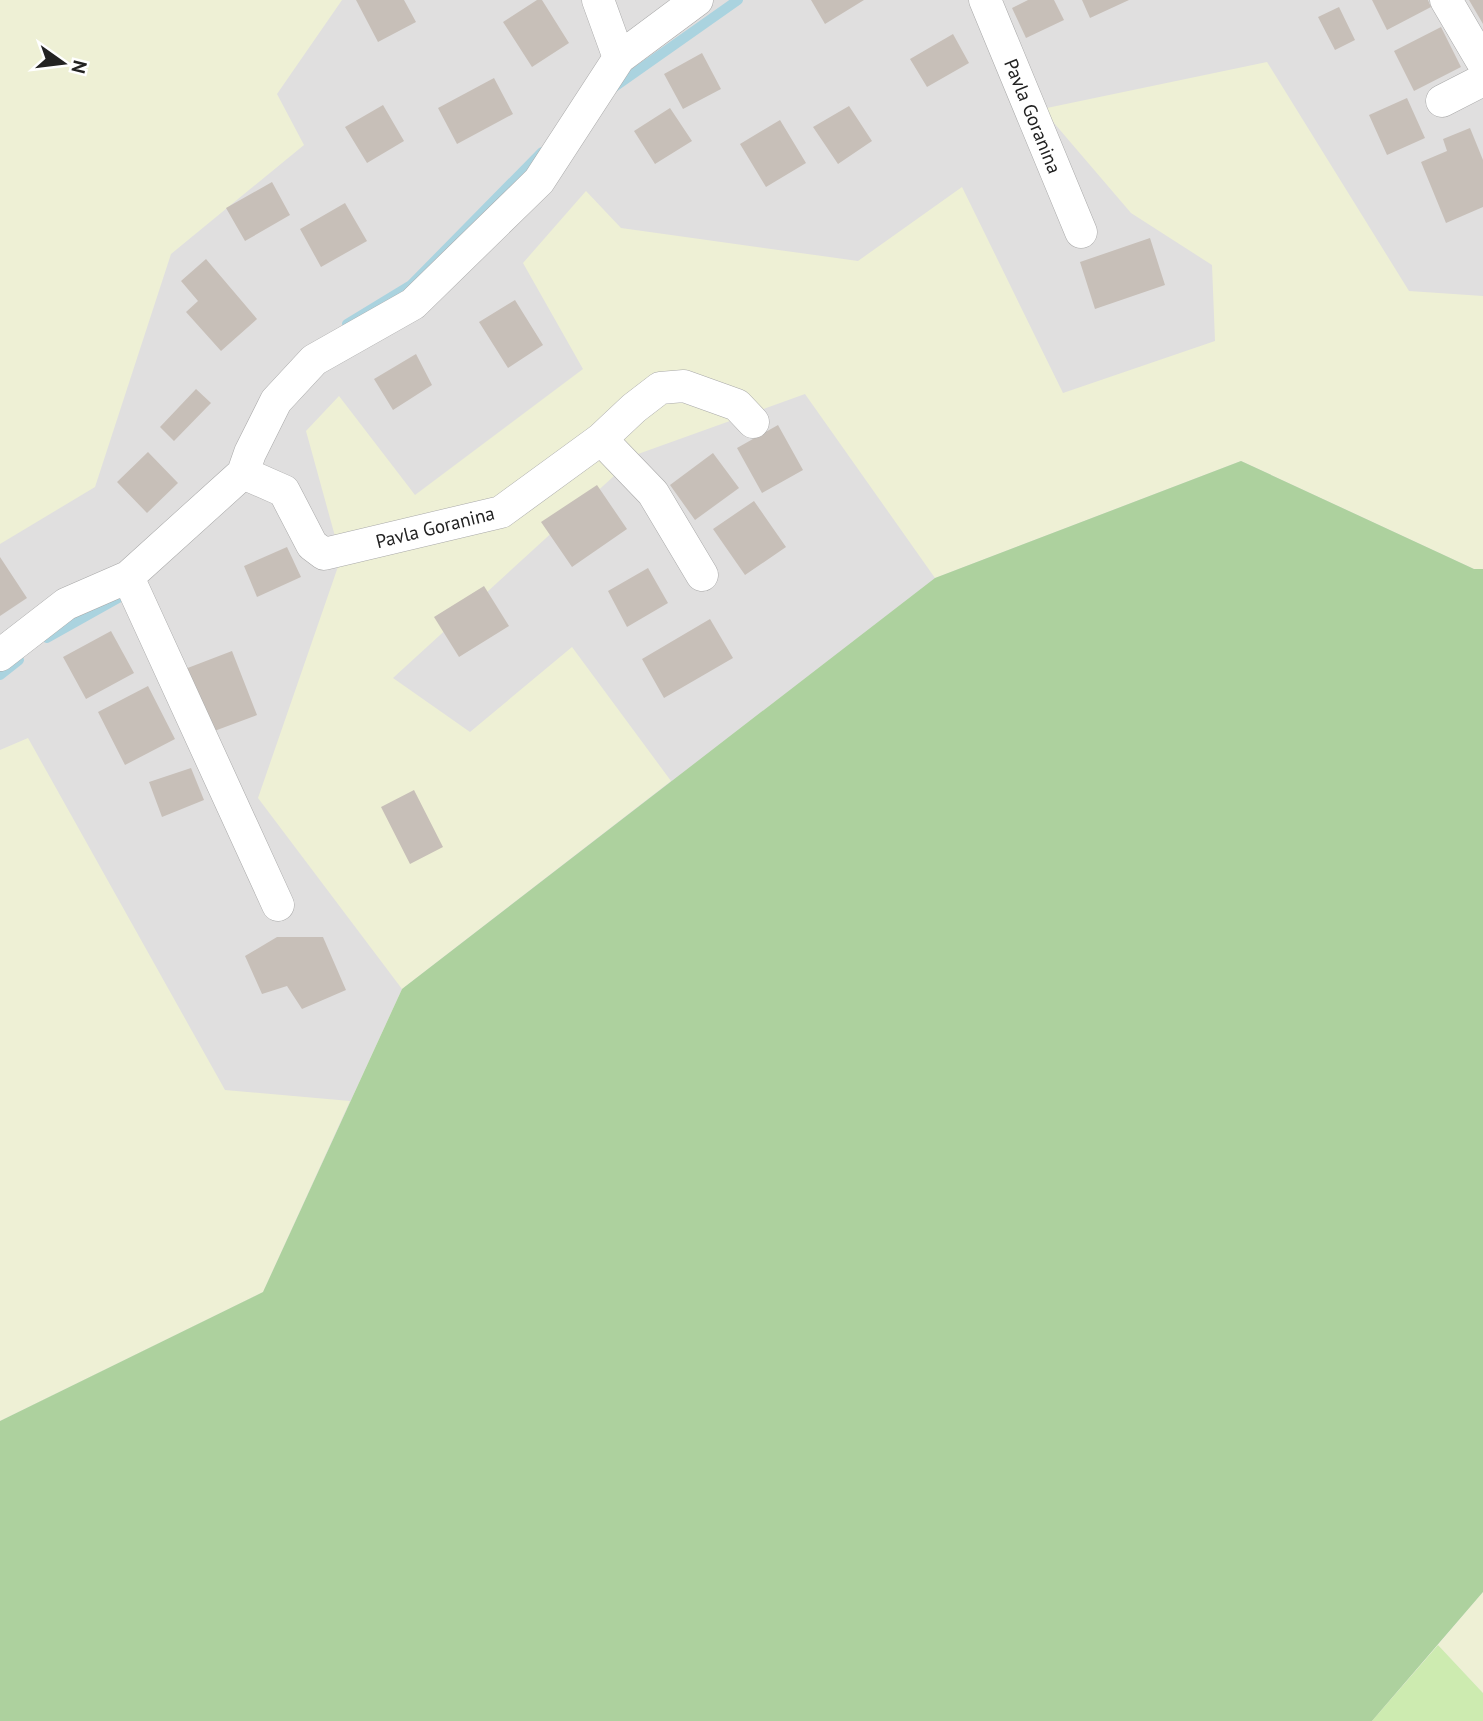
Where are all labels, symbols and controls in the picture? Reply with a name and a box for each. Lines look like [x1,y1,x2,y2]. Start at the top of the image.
north arrow [28,28,98,98]
street label: Pavla Goranina [999,55,1067,177]
text: N [66,58,93,76]
street label: Pavla Goranina [373,501,497,553]

